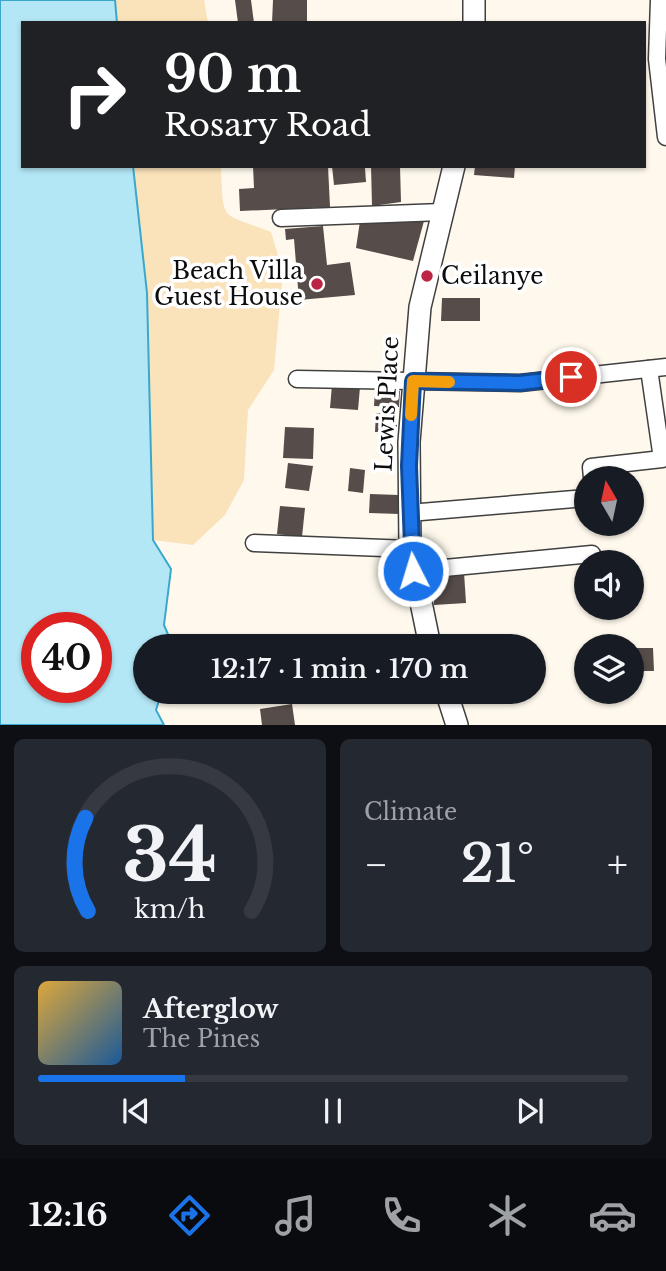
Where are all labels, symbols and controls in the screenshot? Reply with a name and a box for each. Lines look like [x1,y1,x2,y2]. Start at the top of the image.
text: 90 m [164,44,301,105]
icon: right [49,49,140,140]
text: Rosary Road [164,105,371,145]
place label: Beach Villa Guest House [154,257,303,311]
place label: Ceilanye [441,262,543,290]
marker: Ceilanye [419,268,435,284]
marker: Beach Villa Guest House [309,276,325,292]
street label: Lewis Place [369,336,405,472]
pin [541,347,601,407]
icon: arrive [552,358,590,396]
north arrow [574,466,644,536]
map controls [574,466,644,704]
position arrow [376,534,450,608]
button: sound [574,550,644,620]
speed limit sign: 40 [21,612,112,703]
button: layers [574,634,644,704]
text: 12:17 · 1 min · 170 m [211,653,468,685]
text: Climate [364,798,457,826]
text: 34 [123,811,217,902]
text: 21° [461,832,534,896]
text: − [364,841,388,888]
text: + [607,841,628,888]
text: km/h [135,894,205,925]
text: Afterglow [143,993,279,1025]
text: The Pines [143,1025,260,1053]
icon: previous [117,1092,155,1130]
icon: pause [314,1092,352,1130]
icon: next [511,1092,549,1130]
icon: directions [165,1191,214,1240]
icon: music [271,1191,320,1240]
icon: phone [377,1191,426,1240]
icon: climate [483,1191,532,1240]
icon: car [588,1191,637,1240]
text: 12:16 [28,1195,108,1235]

